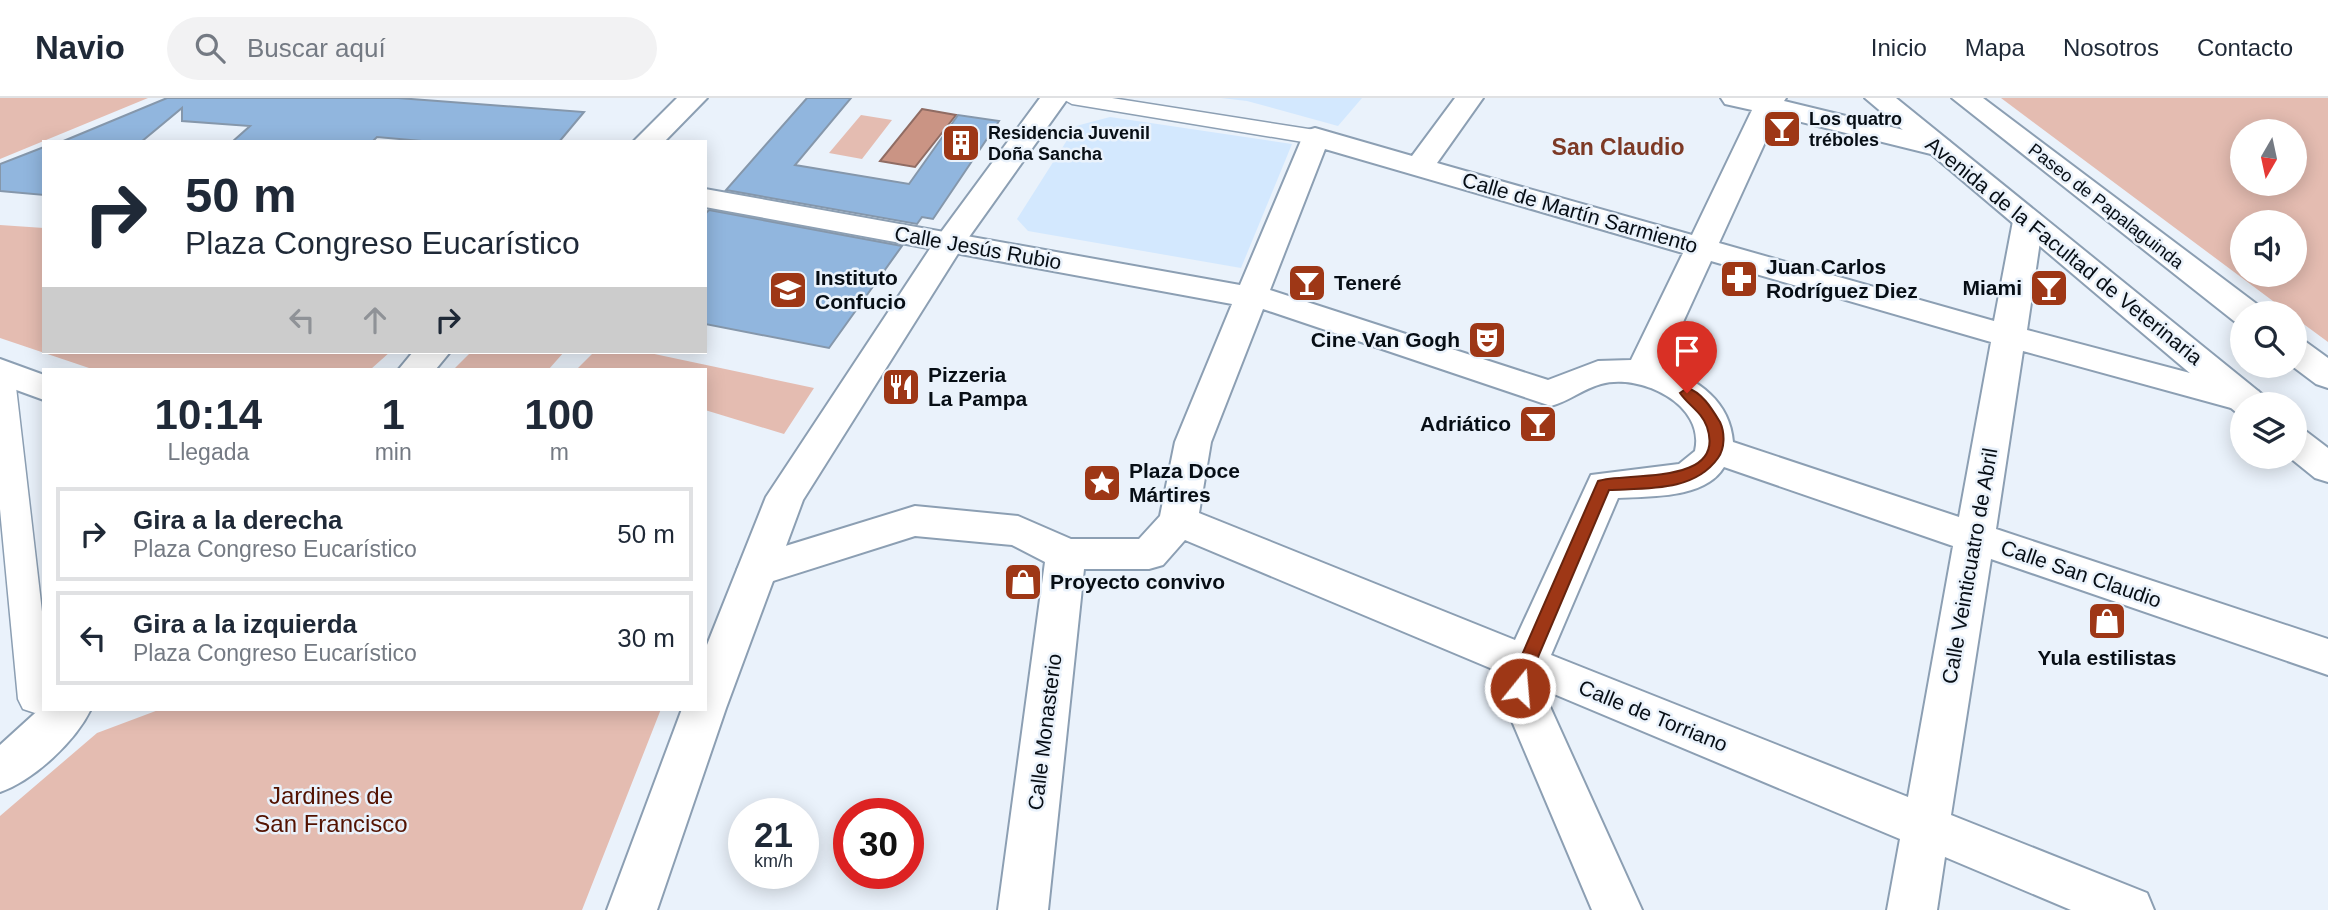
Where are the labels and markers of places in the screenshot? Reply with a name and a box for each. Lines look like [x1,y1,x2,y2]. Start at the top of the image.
bar icon: Los quatro tréboles [1761,108,1803,150]
place label: Los quatro tréboles [1809,109,1902,150]
building icon: Residencia Juvenil Doña Sancha [940,122,982,164]
place label: Residencia Juvenil Doña Sancha [988,123,1150,164]
place label: Juan Carlos Rodríguez Diez [1766,255,1918,302]
pharmacy icon: Juan Carlos Rodríguez Diez [1718,258,1760,300]
bar icon: Teneré [1286,262,1328,304]
place label: Instituto Confucio [815,266,906,313]
bar icon: Miami [2028,267,2070,309]
school or university icon: Instituto Confucio [767,269,809,311]
place label: Teneré [1334,271,1401,294]
place label: Miami [1962,276,2022,299]
theatre icon: Cine Van Gogh [1466,319,1508,361]
pin [1657,321,1717,393]
place label: Cine Van Gogh [1311,328,1460,351]
place label: Pizzeria La Pampa [928,363,1028,410]
restaurant icon: Pizzeria La Pampa [880,366,922,408]
bar icon: Adriático [1517,403,1559,445]
place label: Adriático [1420,412,1511,435]
place label: Plaza Doce Mártires [1129,459,1240,506]
place icon: Plaza Doce Mártires [1081,462,1123,504]
shop icon: Proyecto convivo [1002,561,1044,603]
place label: Proyecto convivo [1050,570,1225,593]
shop icon: Yula estilistas [2086,600,2128,642]
place label: Yula estilistas [2038,646,2176,669]

